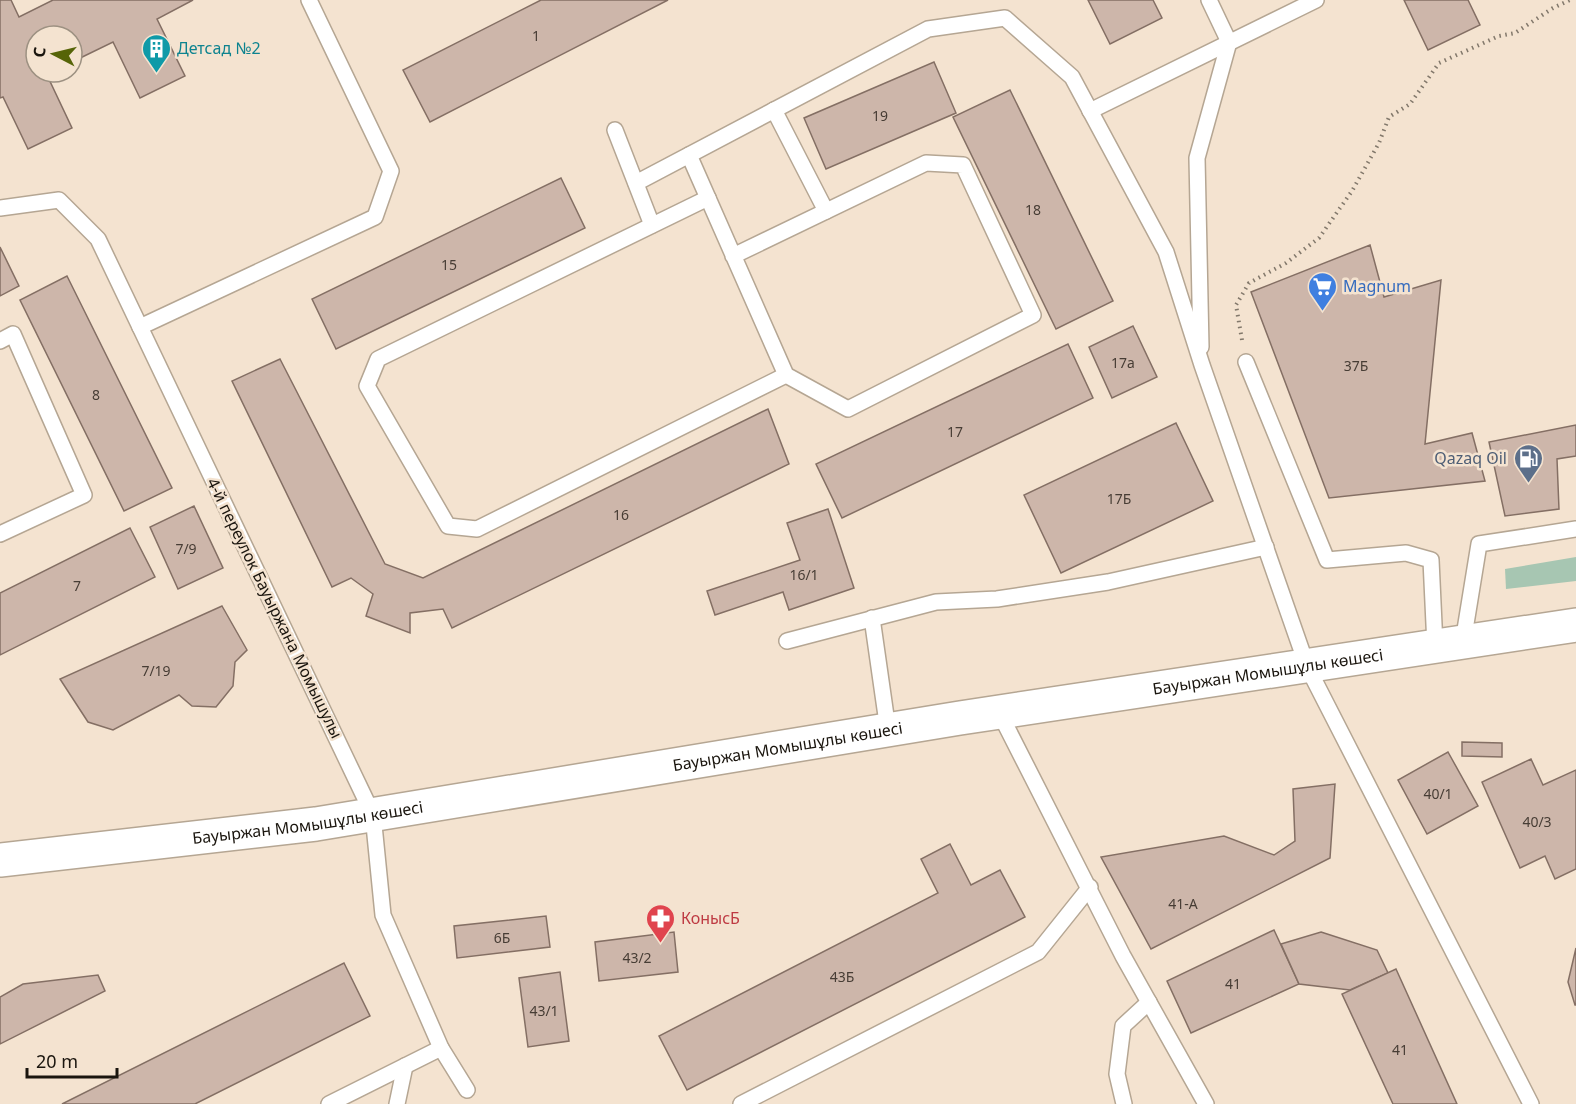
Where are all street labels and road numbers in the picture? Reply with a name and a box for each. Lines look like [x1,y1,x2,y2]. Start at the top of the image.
street label: 4-й переулок Бауыржана Момышулы [202,474,348,742]
street label: Бауыржан Момышұлы көшесі [1151,643,1385,700]
street label: Бауыржан Момышұлы көшесі [671,717,904,776]
street label: Бауыржан Момышұлы көшесі [191,796,425,849]

